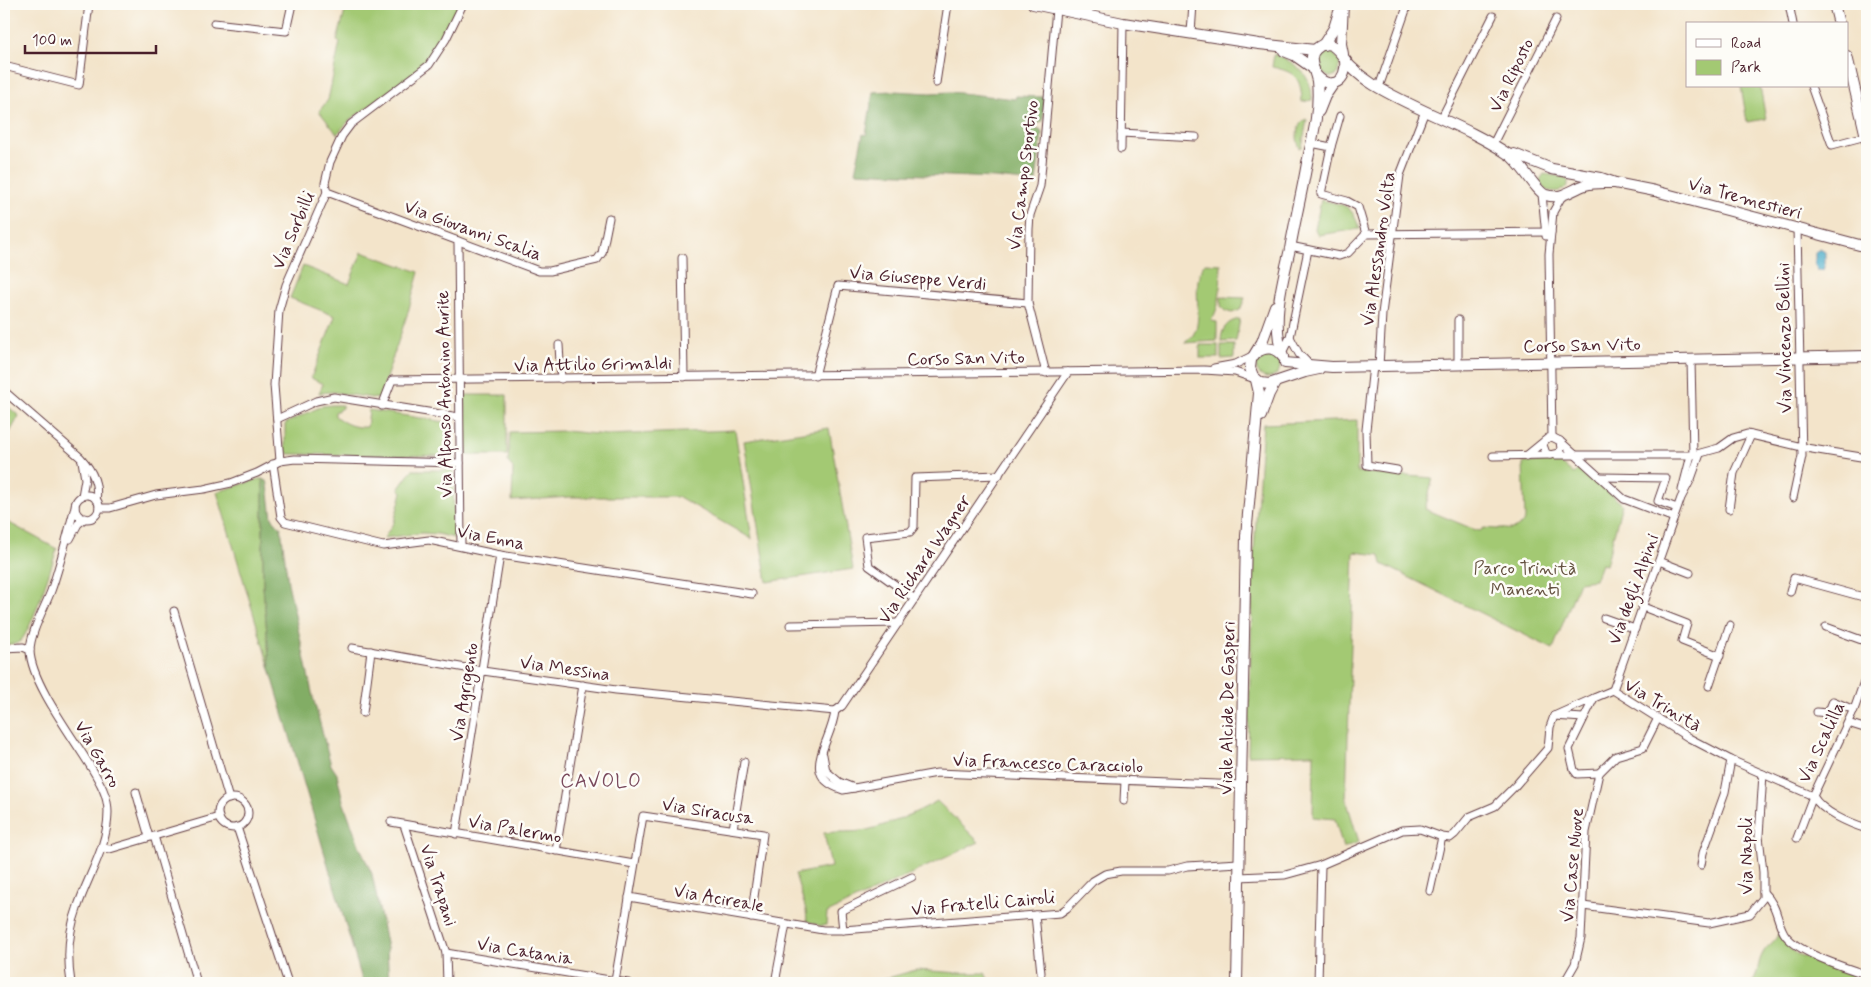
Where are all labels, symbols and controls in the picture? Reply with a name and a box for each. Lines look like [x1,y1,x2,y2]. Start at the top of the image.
scale bar [25,22,156,54]
legend [1686,22,1848,88]
text: 100 m [32,31,72,51]
text: Road [1731,34,1761,54]
street label: Via Riposto [1484,35,1540,116]
text: Park [1731,58,1761,78]
street label: Via Campo Sportivo [1003,99,1045,252]
street label: Via Alessandro Volta [1356,170,1402,328]
street label: Via Tremestieri [1685,172,1804,226]
street label: Via Sorbilli [267,188,321,273]
street label: Via Giovanni Scalia [401,195,545,267]
street label: Via Giuseppe Verdi [848,261,987,297]
street label: Via Vincenzo Bellini [1772,262,1798,414]
street label: Via Alfonso Antonino Aurite [431,290,461,498]
street label: Corso San Vito [1523,333,1641,359]
street label: Corso San Vito [907,346,1025,372]
street label: Via Attilio Grimaldi [514,352,672,378]
street label: Via Richard Wagner [873,490,977,629]
street label: Via Enna [455,520,527,556]
street label: Via degli Alpini [1603,531,1667,649]
park label: Parco Trinità Manenti [1473,557,1577,602]
street label: Viale Alcide De Gasperi [1214,621,1242,795]
street label: Via Agrigento [445,641,486,743]
street label: Via Messina [518,651,611,687]
street label: Via Trinità [1619,673,1706,738]
street label: Via Scalilla [1793,698,1851,787]
street label: Via Garro [68,717,126,792]
street label: Via Francesco Caracciolo [952,749,1144,779]
district label: CAVOLO [560,769,642,794]
street label: Via Siracusa [660,793,756,831]
street label: Via Case Nuove [1556,807,1590,923]
street label: Via Palermo [466,810,563,850]
street label: Via Napoli [1735,817,1759,895]
street label: Via Trapani [414,841,463,929]
street label: Via Acireale [672,879,766,919]
street label: Via Fratelli Cairoli [910,886,1056,922]
street label: Via Catania [475,933,575,971]

